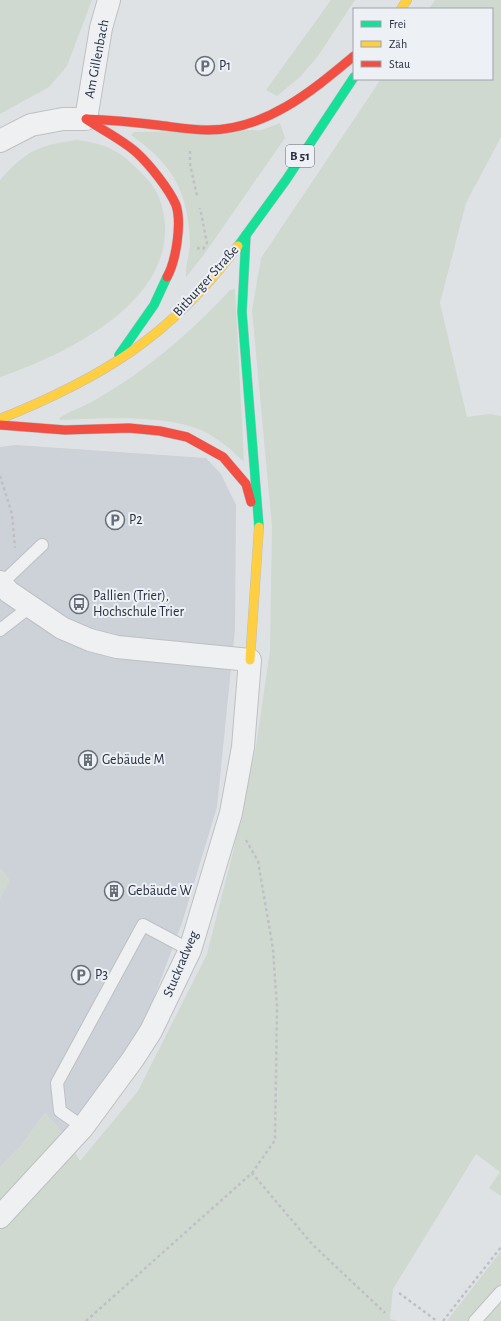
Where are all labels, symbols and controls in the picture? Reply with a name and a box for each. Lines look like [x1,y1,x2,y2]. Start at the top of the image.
legend [353,8,493,80]
street label: Am Gillenbach [82,18,112,100]
text: Frei [389,18,406,30]
text: Zäh [389,38,407,50]
parking icon: P1 [194,55,216,77]
text: Stau [389,58,410,70]
place label: P1 [219,59,231,73]
road number: B 51 [286,145,314,167]
street label: Bitburger Straße [171,243,241,319]
parking icon: P2 [104,509,126,531]
place label: P2 [129,513,143,527]
place label: Pallien (Trier), Hochschule Trier [93,589,184,619]
bus stop icon: Pallien (Trier), Hochschule Trier [68,593,90,615]
building icon: Gebäude M [77,749,99,771]
place label: Gebäude M [102,753,164,767]
building icon: Gebäude W [103,880,125,902]
place label: Gebäude W [128,884,192,898]
street label: Stuckradweg [161,929,201,999]
parking icon: P3 [70,964,92,986]
place label: P3 [95,968,108,982]

